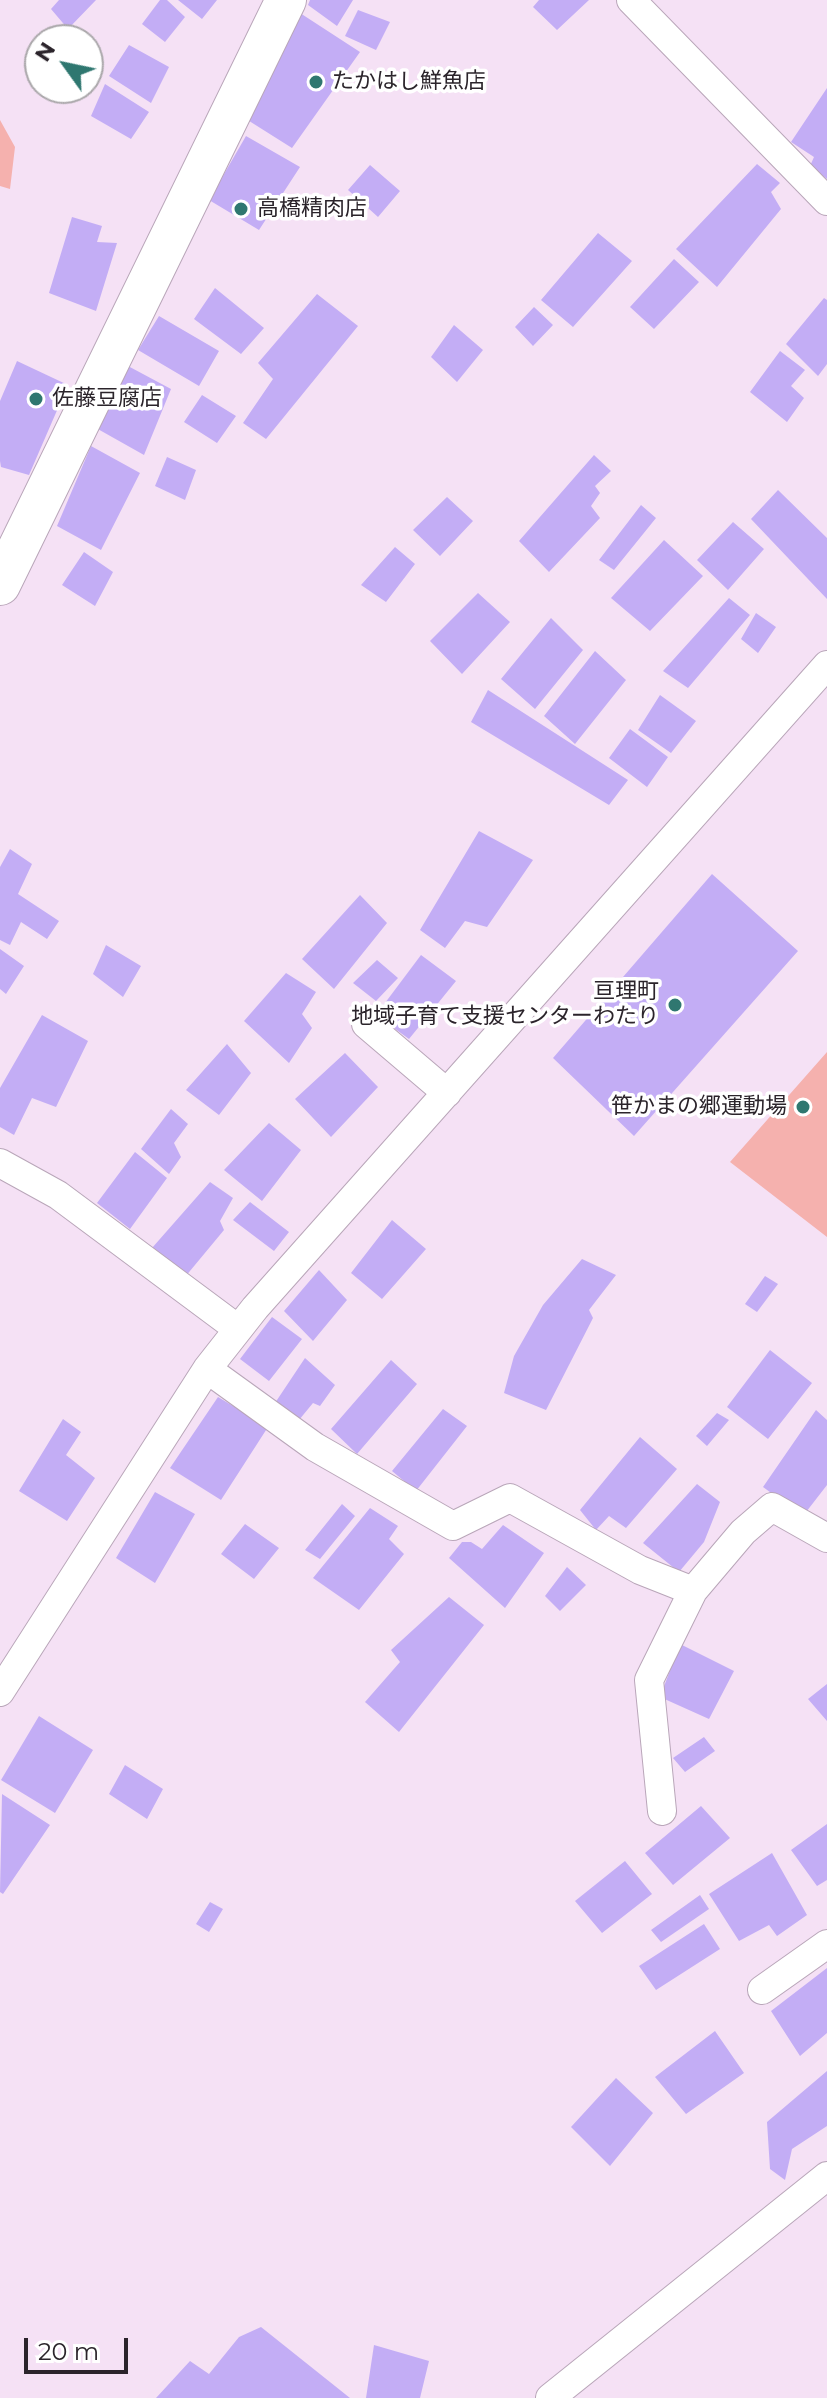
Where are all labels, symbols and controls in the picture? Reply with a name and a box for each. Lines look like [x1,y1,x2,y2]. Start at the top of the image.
north arrow [24,24,104,104]
text: N [29,37,61,67]
place label: たかはし鮮魚店 [332,69,486,95]
marker: たかはし鮮魚店 [307,73,325,91]
place label: 高橋精肉店 [257,196,367,222]
marker: 高橋精肉店 [232,200,250,218]
place label: 佐藤豆腐店 [52,386,162,412]
marker: 佐藤豆腐店 [27,390,45,408]
place label: 亘理町 地域子育て支援センターわたり [351,979,659,1030]
marker: 亘理町 地域子育て支援センターわたり [666,996,684,1014]
place label: 笹かまの郷運動場 [611,1094,787,1120]
marker: 笹かまの郷運動場 [794,1098,812,1116]
scale bar [28,2322,132,2372]
text: 20 m [38,2337,99,2366]

